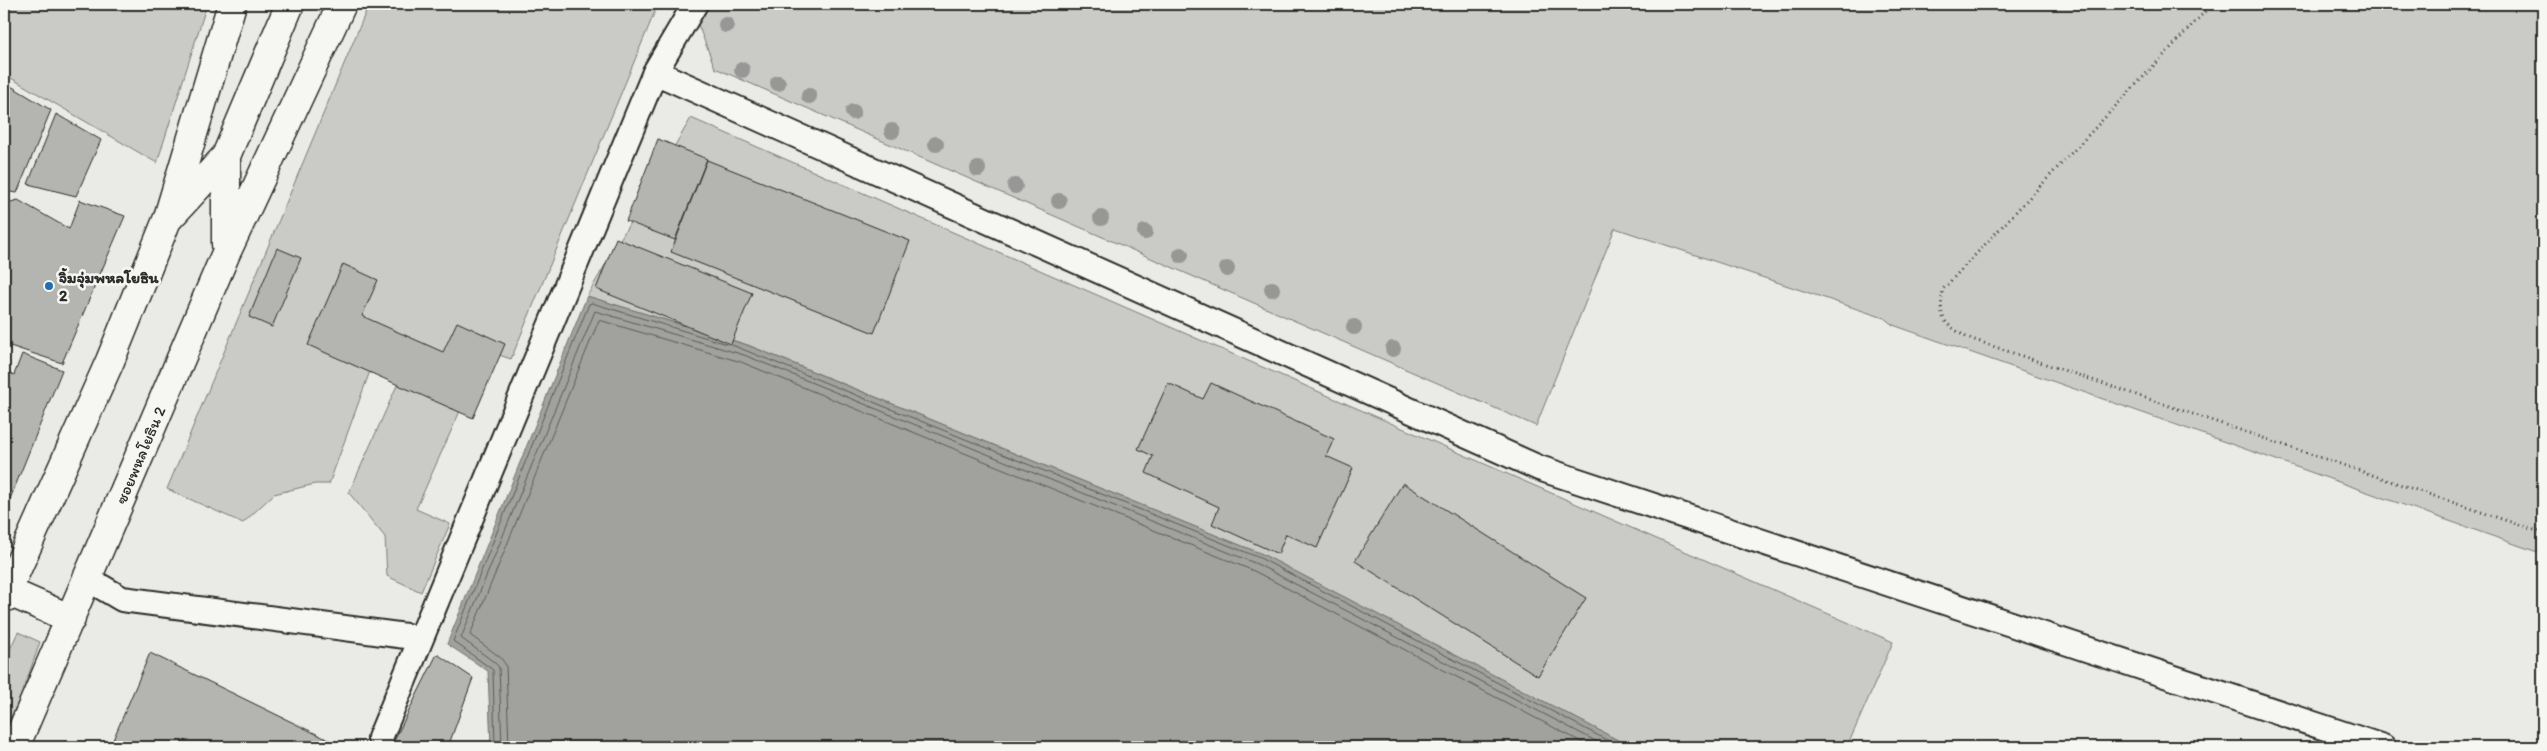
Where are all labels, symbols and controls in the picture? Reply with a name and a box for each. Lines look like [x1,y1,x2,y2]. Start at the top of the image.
place label: จิ้มจุ่มพหลโยธิน 2 [58,267,160,305]
marker: จิ้มจุ่มพหลโยธิน 2 [43,280,55,292]
street label: ซอยพหลโยธิน 2 [111,403,170,507]

